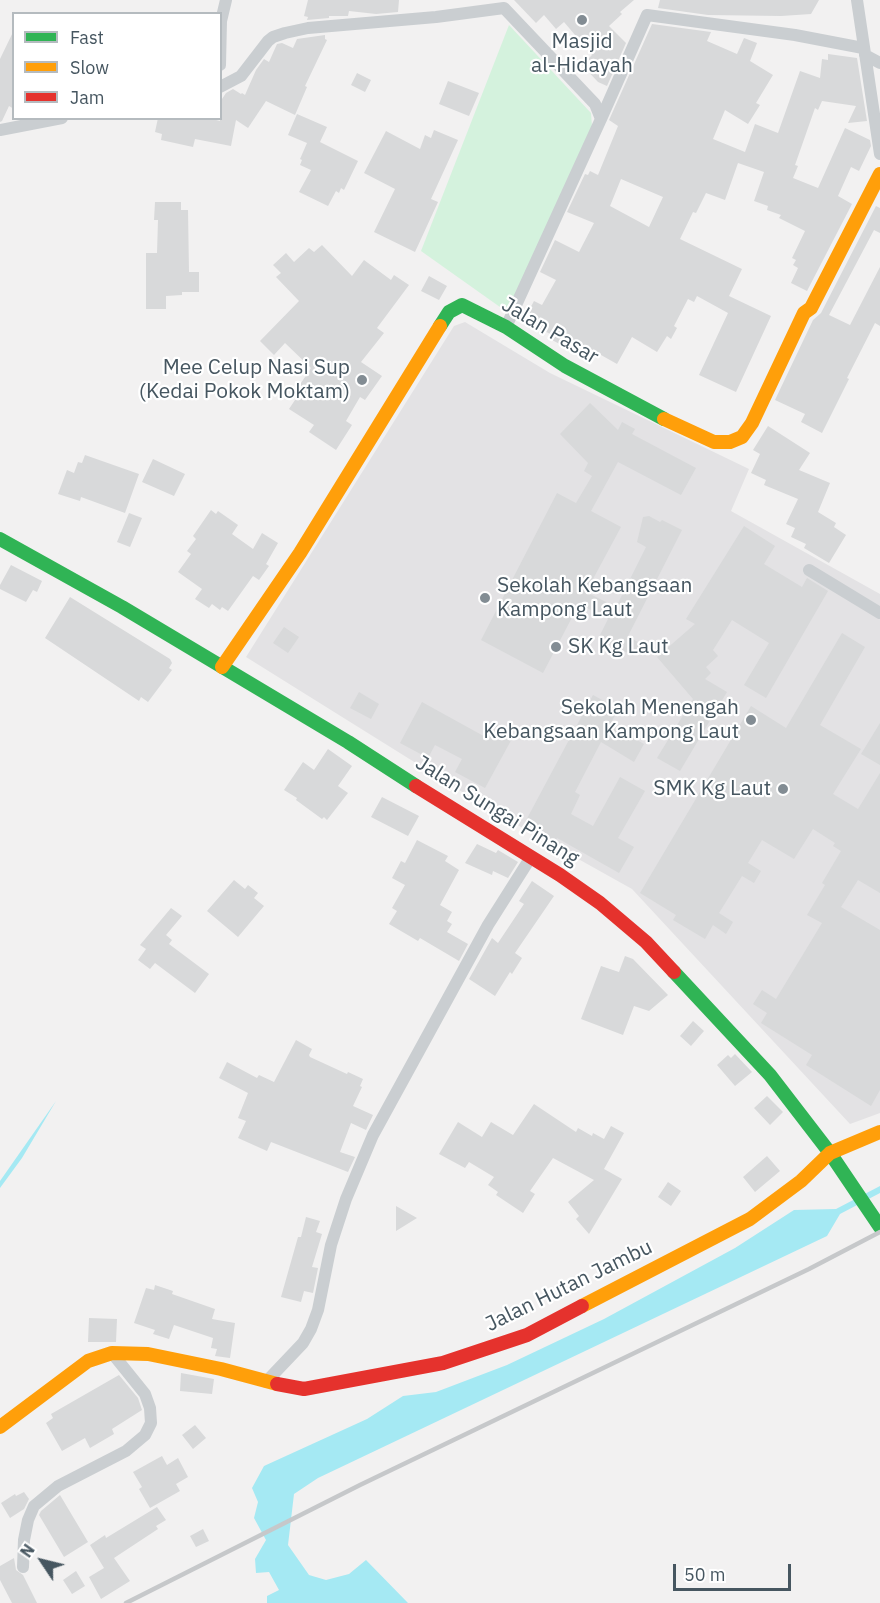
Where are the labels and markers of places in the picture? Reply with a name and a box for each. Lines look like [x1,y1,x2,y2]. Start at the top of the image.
marker: Masjid al-Hidayah [575,13,589,27]
place label: Masjid al-Hidayah [531,29,633,79]
place label: Mee Celup Nasi Sup (Kedai Pokok Moktam) [139,355,350,405]
marker: Mee Celup Nasi Sup (Kedai Pokok Moktam) [355,373,369,387]
place label: Sekolah Kebangsaan Kampong Laut [497,573,692,623]
marker: Sekolah Kebangsaan Kampong Laut [478,591,492,605]
place label: SK Kg Laut [568,634,669,660]
marker: SK Kg Laut [549,640,563,654]
place label: Sekolah Menengah Kebangsaan Kampong Laut [483,695,739,745]
marker: Sekolah Menengah Kebangsaan Kampong Laut [744,713,758,727]
place label: SMK Kg Laut [653,776,771,802]
marker: SMK Kg Laut [776,782,790,796]

